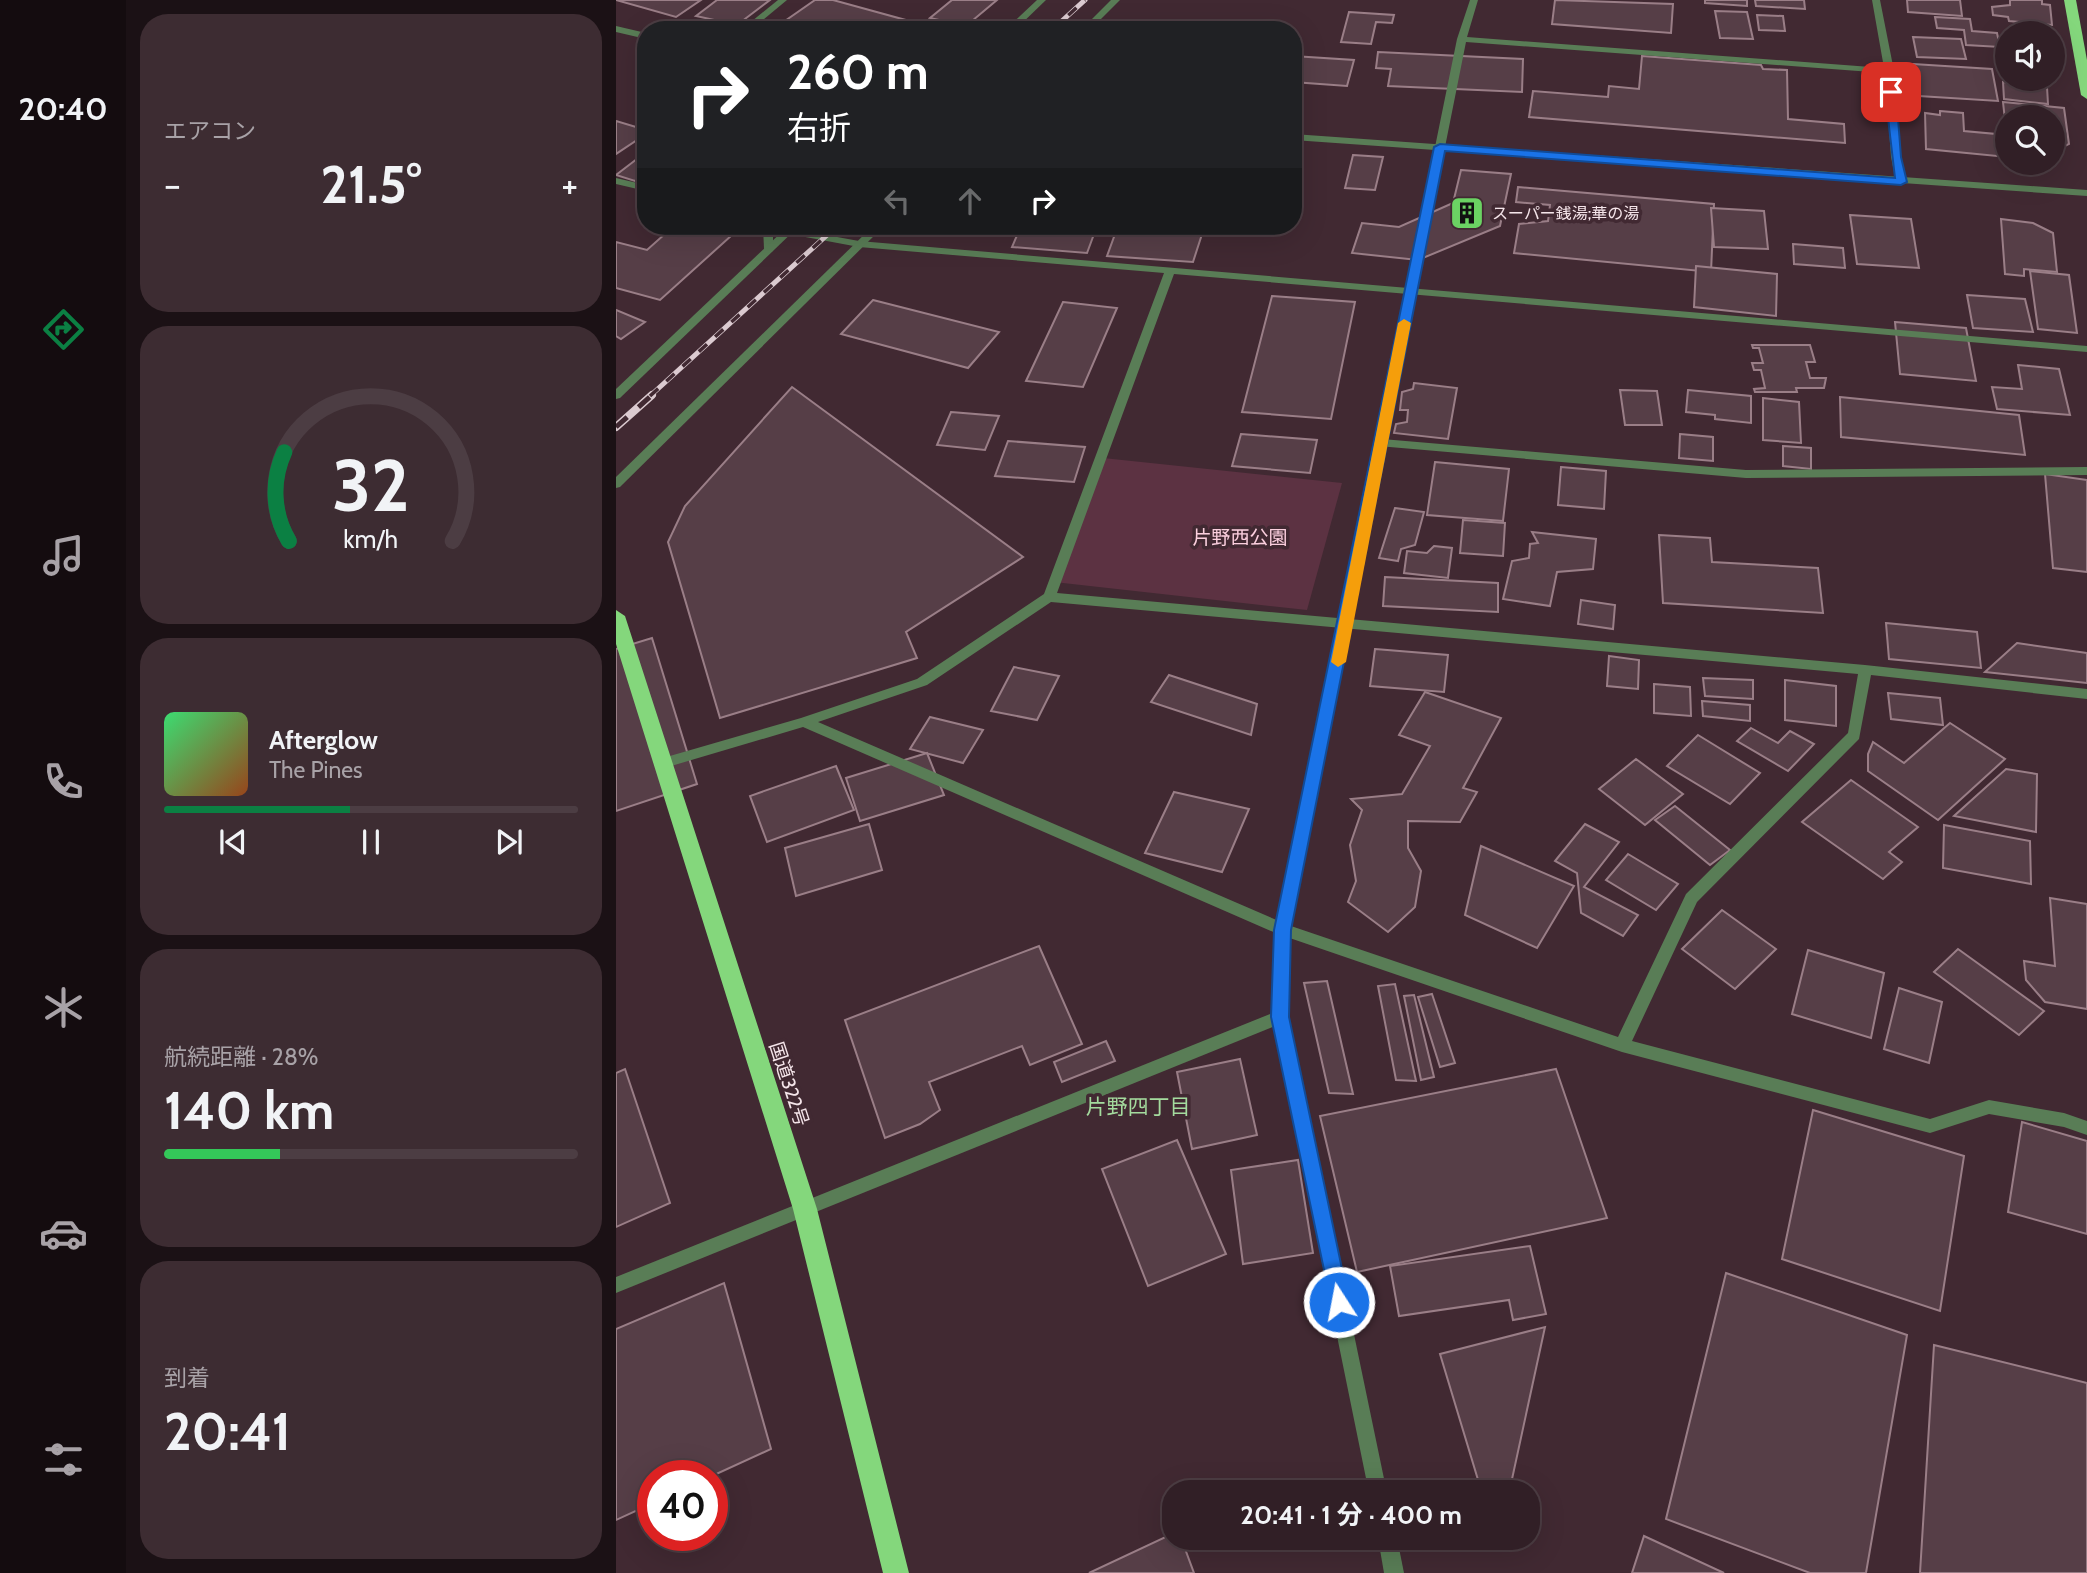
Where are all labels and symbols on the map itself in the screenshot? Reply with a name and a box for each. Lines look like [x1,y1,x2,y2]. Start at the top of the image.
pin [1861,62,1921,122]
building icon: スーパー銭湯;華の湯 [1448,194,1486,232]
place label: スーパー銭湯;華の湯 [1492,204,1639,223]
park label: 片野西公園 [1192,526,1288,549]
street label: 国道322号 [765,1039,813,1129]
district label: 片野四丁目 [1086,1094,1191,1119]
position arrow [1302,1265,1376,1339]
speed limit sign: 40 [637,1460,728,1551]

